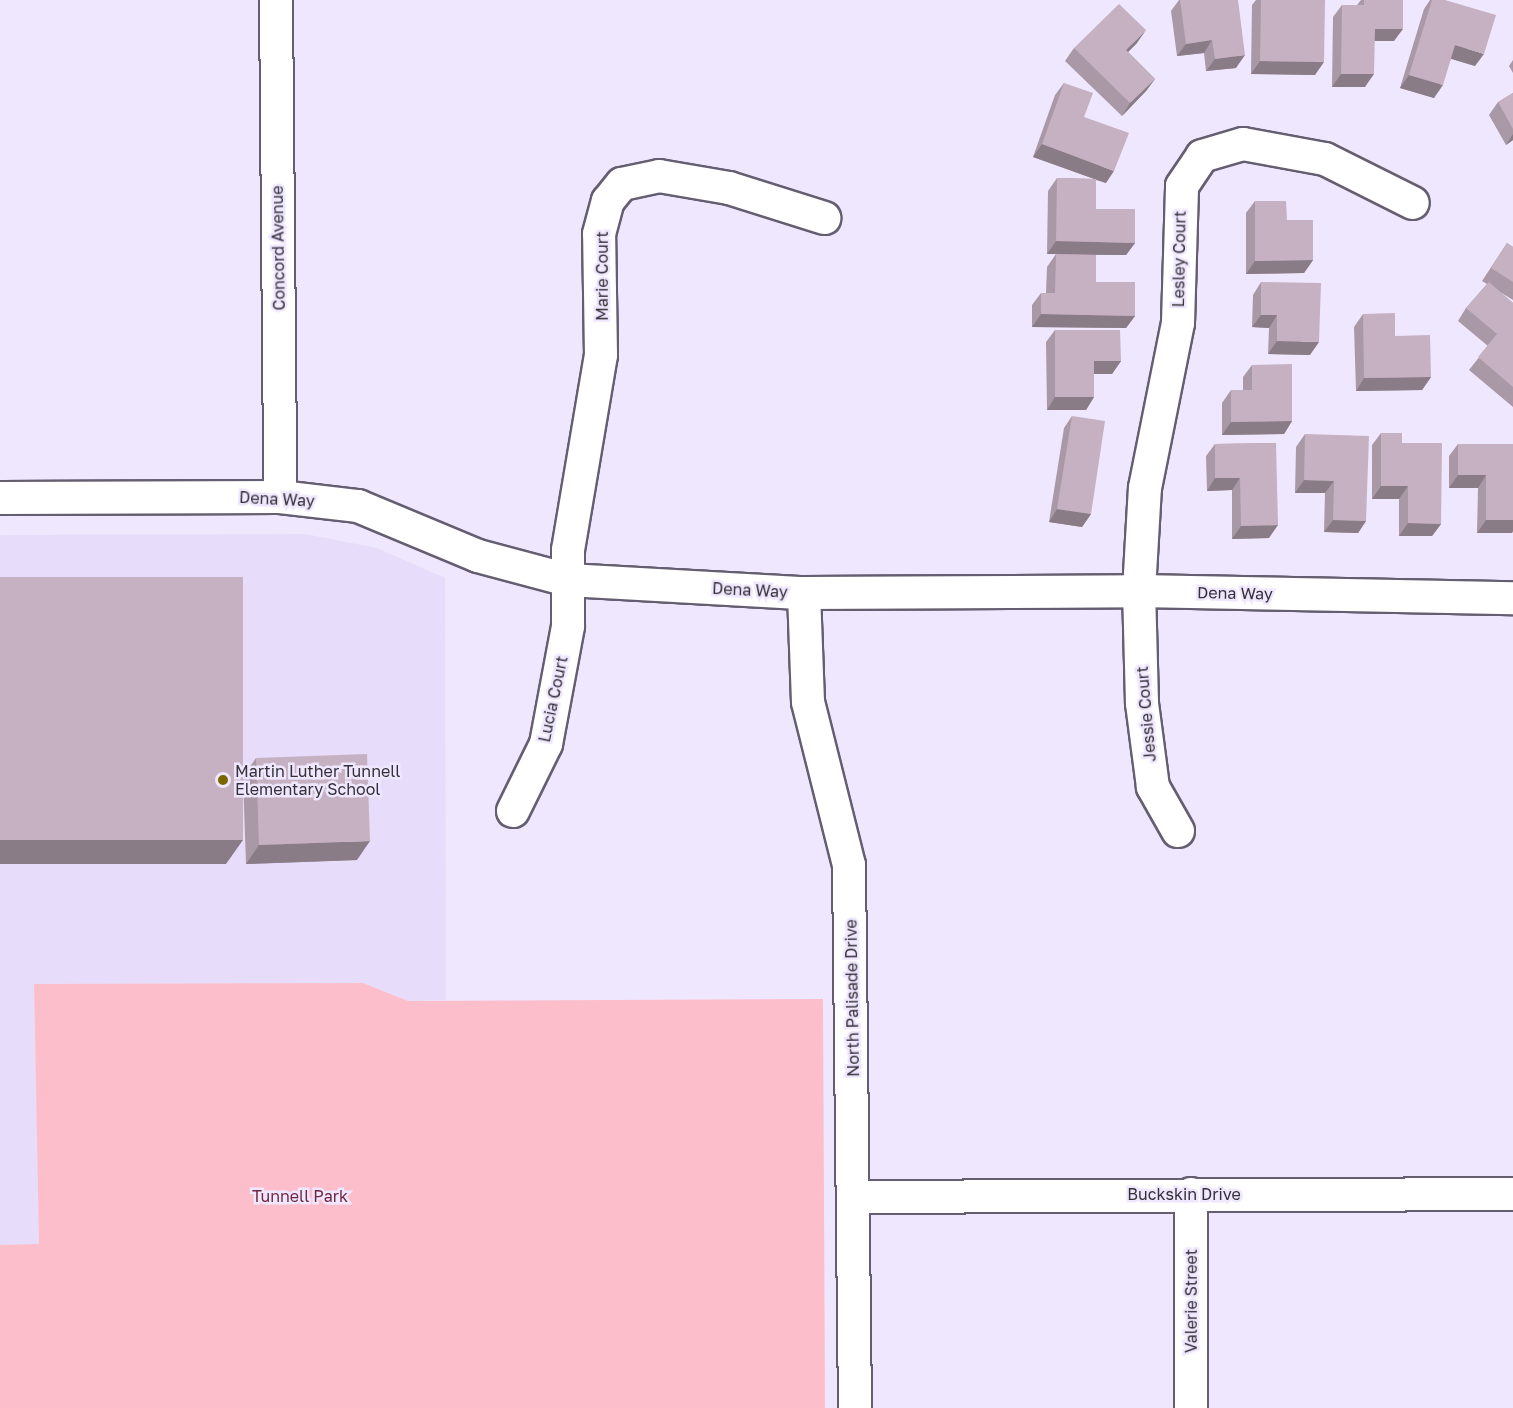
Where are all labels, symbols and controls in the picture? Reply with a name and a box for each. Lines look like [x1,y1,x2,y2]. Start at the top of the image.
street label: Concord Avenue [267,185,289,311]
street label: Lesley Court [1169,210,1189,308]
street label: Marie Court [592,231,612,321]
street label: Dena Way [239,487,315,511]
street label: Dena Way [712,578,788,602]
street label: Dena Way [1197,583,1273,603]
street label: Lucia Court [534,654,572,744]
street label: Jessie Court [1132,665,1160,763]
place label: Martin Luther Tunnell Elementary School [235,761,400,799]
marker: Martin Luther Tunnell Elementary School [216,773,230,787]
street label: North Palisade Drive [841,919,863,1077]
street label: Buckskin Drive [1127,1184,1241,1204]
park label: Tunnell Park [252,1186,348,1206]
street label: Valerie Street [1181,1249,1201,1353]

